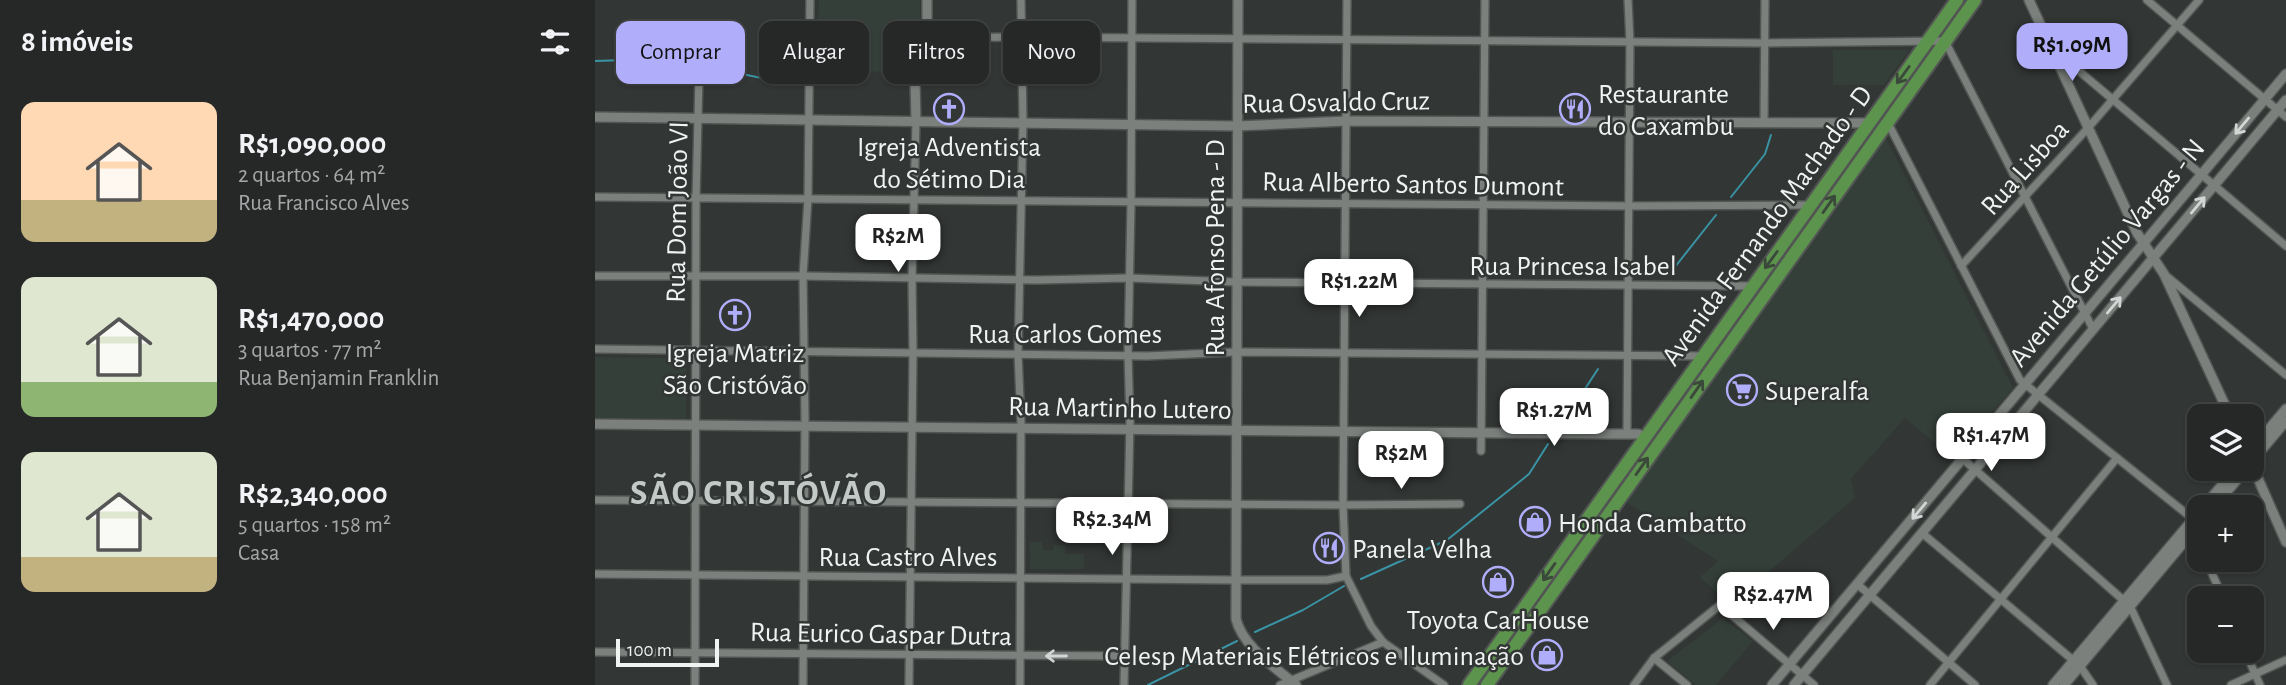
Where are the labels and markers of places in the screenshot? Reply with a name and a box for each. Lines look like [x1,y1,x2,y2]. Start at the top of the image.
pin: R$1.09M [2007,24,2137,83]
place label: Restaurante do Caxambu [1598,81,1734,141]
church icon: Igreja Adventista do Sétimo Dia [932,92,966,126]
restaurant icon: Restaurante do Caxambu [1558,92,1592,126]
place label: Igreja Adventista do Sétimo Dia [857,134,1041,194]
pin: R$2M [857,215,939,274]
pin: R$1.22M [1294,260,1424,319]
church icon: Igreja Matriz São Cristóvão [718,298,752,332]
place label: Igreja Matriz São Cristóvão [663,340,807,400]
supermarket icon: Superalfa [1725,373,1759,407]
place label: Superalfa [1765,378,1869,406]
pin: R$1.27M [1489,388,1619,448]
pin: R$1.47M [1926,414,2056,473]
pin: R$2M [1360,432,1442,491]
pin: R$2.34M [1047,498,1177,557]
shop icon: Honda Gambatto [1518,505,1552,539]
place label: Honda Gambatto [1558,510,1747,538]
restaurant icon: Panela Velha [1312,531,1346,565]
place label: Panela Velha [1352,536,1492,564]
shop icon: Toyota CarHouse [1481,565,1515,599]
pin: R$2.47M [1708,572,1838,632]
place label: Toyota CarHouse [1407,607,1589,635]
shop icon: Celesp Materiais Elétricos e Iluminação [1530,638,1564,672]
place label: Celesp Materiais Elétricos e Iluminação [1104,643,1524,671]

